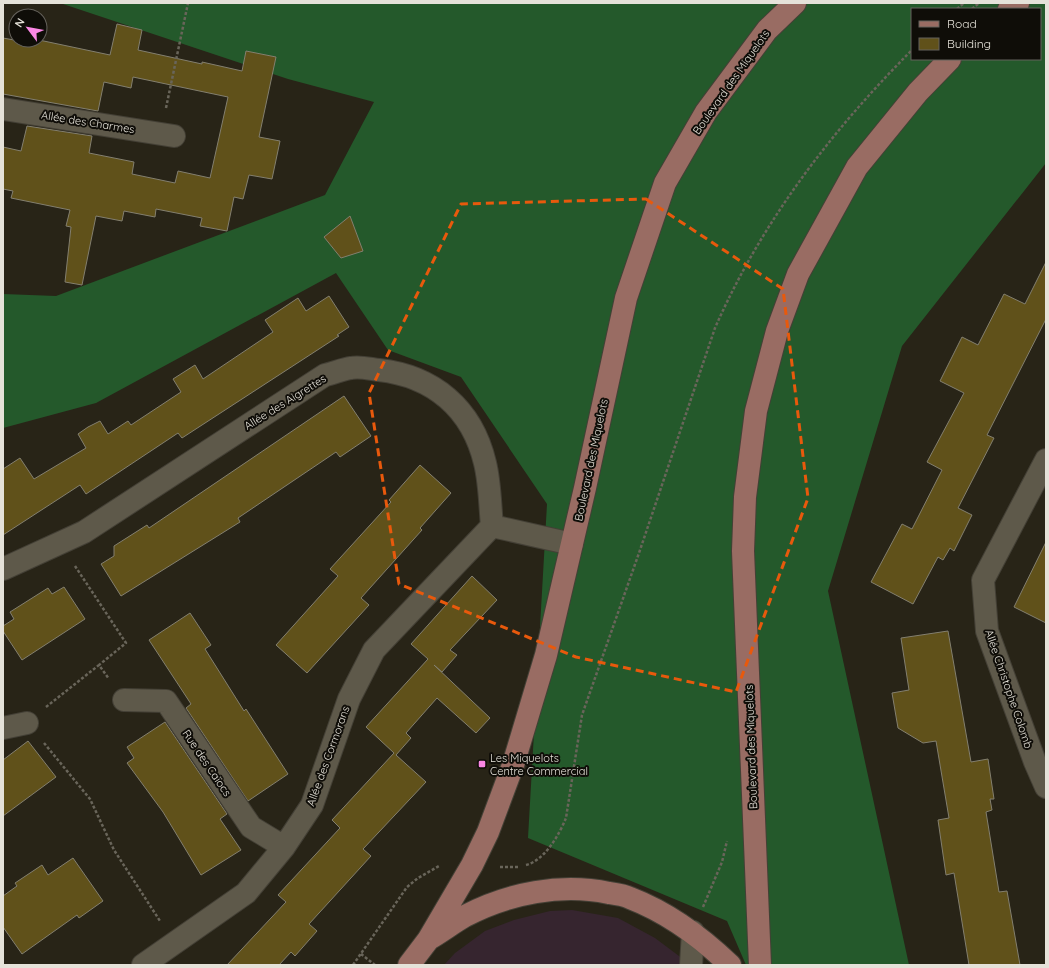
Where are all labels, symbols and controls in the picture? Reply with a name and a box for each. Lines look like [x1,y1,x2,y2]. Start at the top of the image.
north arrow [8,8,48,48]
legend [911,8,1041,60]
text: N [11,16,28,30]
text: Road [947,16,977,31]
street label: Boulevard des Miquelots [690,27,772,137]
text: Building [947,36,991,51]
street label: Allée des Charmes [40,108,136,136]
street label: Allée des Aigrettes [241,371,329,433]
street label: Boulevard des Miquelots [571,398,611,522]
street label: Allée Christophe Colomb [982,628,1036,751]
street label: Boulevard des Miquelots [742,685,760,809]
street label: Allée des Cormorans [303,704,353,808]
street label: Rue des Caïocs [180,727,234,799]
place label: Les Miquelots Centre Commercial [490,751,588,778]
marker: Les Miquelots Centre Commercial [477,759,487,769]

